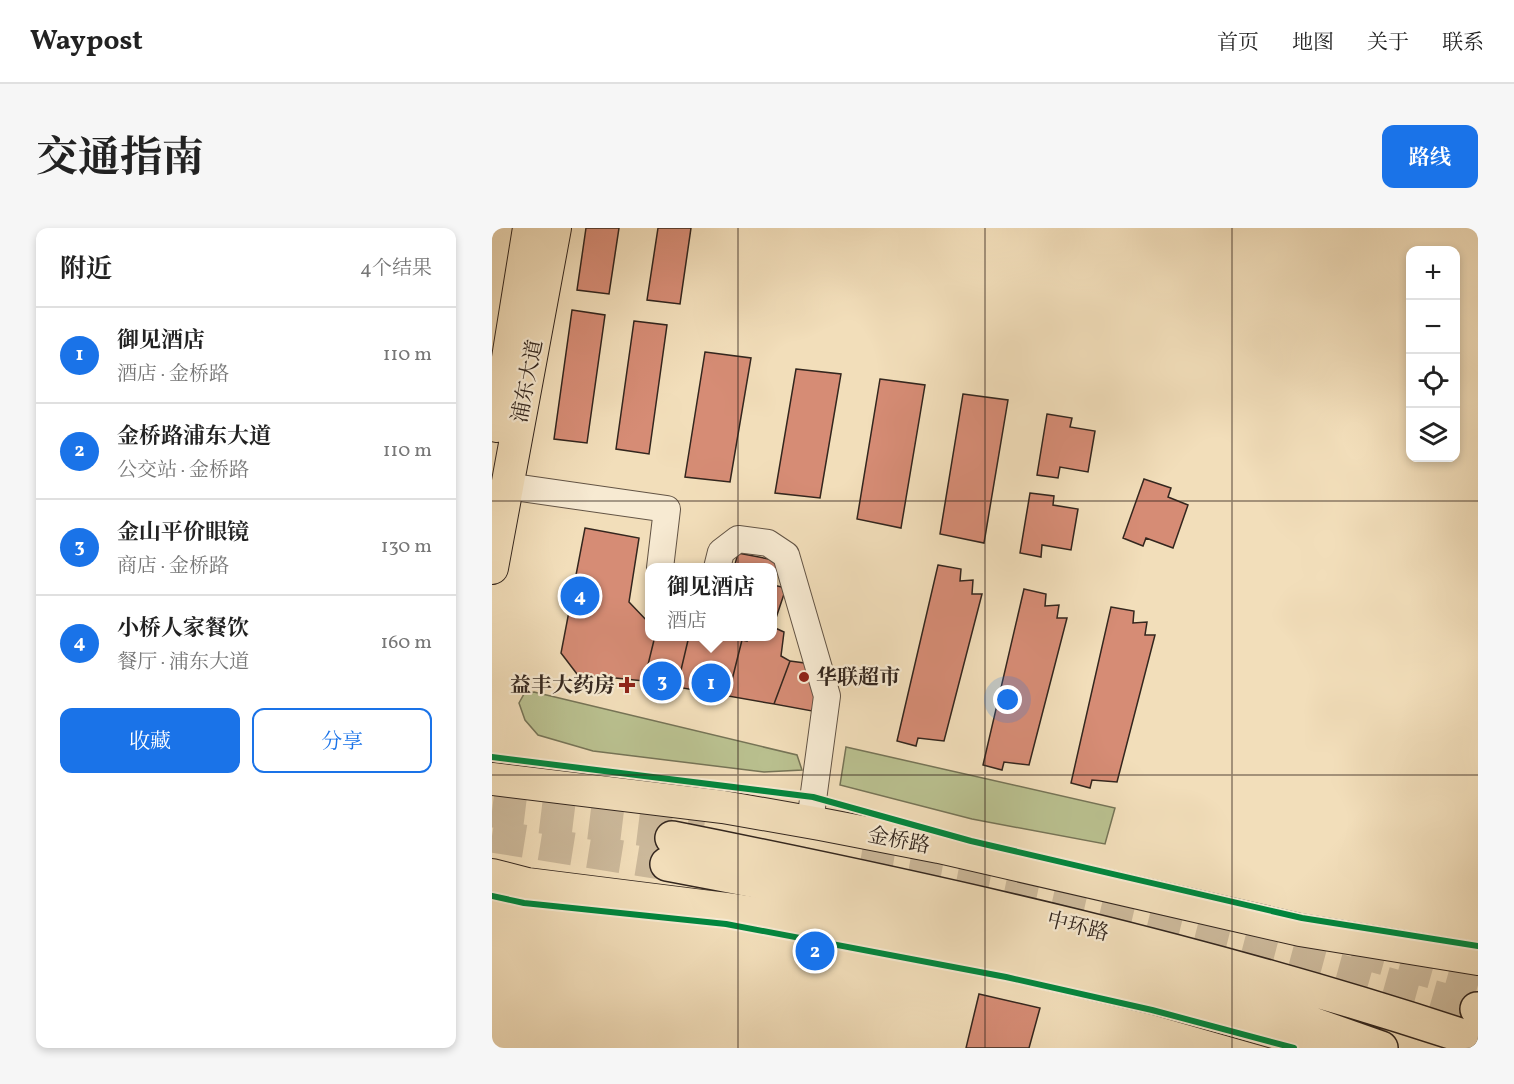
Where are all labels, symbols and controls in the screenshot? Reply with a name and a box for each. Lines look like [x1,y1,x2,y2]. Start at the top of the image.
text: Waypost [30,22,143,61]
text: 首页 [1217,29,1259,58]
text: 地图 [1292,29,1334,58]
text: 关于 [1367,29,1409,58]
text: 联系 [1442,29,1484,58]
button: 路线 [1382,125,1478,188]
text: 交通指南 [36,131,204,190]
map controls [1406,246,1460,462]
button: + [1406,246,1460,300]
text: 附近 [60,252,112,288]
text: 4个结果 [360,255,432,283]
button: − [1406,300,1460,354]
text: 御见酒店 [117,326,205,357]
street label: 浦东大道 [506,337,551,425]
text: 1 [75,341,84,369]
text: 110 m [383,341,432,369]
button: locate [1406,354,1460,408]
text: 酒店 · 金桥路 [117,361,229,389]
button: layers [1406,408,1460,462]
text: 金桥路浦东大道 [117,422,271,453]
text: 2 [74,437,85,465]
text: 110 m [383,437,432,465]
text: 公交站 · 金桥路 [117,457,249,485]
text: 金山平价眼镜 [117,518,249,549]
text: 3 [74,533,85,561]
text: 130 m [381,533,432,561]
text: 商店 · 金桥路 [117,553,229,581]
popup [645,563,777,641]
text: 御见酒店 [667,573,755,604]
pin: 4 [560,574,599,619]
text: 酒店 [667,608,707,636]
text: 小桥人家餐饮 [117,614,249,645]
text: 4 [73,629,86,657]
text: 160 m [380,629,432,657]
text: 餐厅 · 浦东大道 [117,649,249,677]
pin: 3 [642,658,682,704]
pin: 1 [692,660,730,706]
place label: 华联超市 [816,664,900,693]
marker: 华联超市 [797,670,811,684]
place label: 益丰大药房 [510,672,615,701]
marker: 益丰大药房 [620,678,634,692]
your location [993,685,1022,714]
button: 收藏 [60,708,240,773]
button: 分享 [252,708,432,773]
street label: 金桥路 [865,821,932,862]
street label: 中环路 [1044,906,1112,949]
pin: 2 [796,928,834,974]

